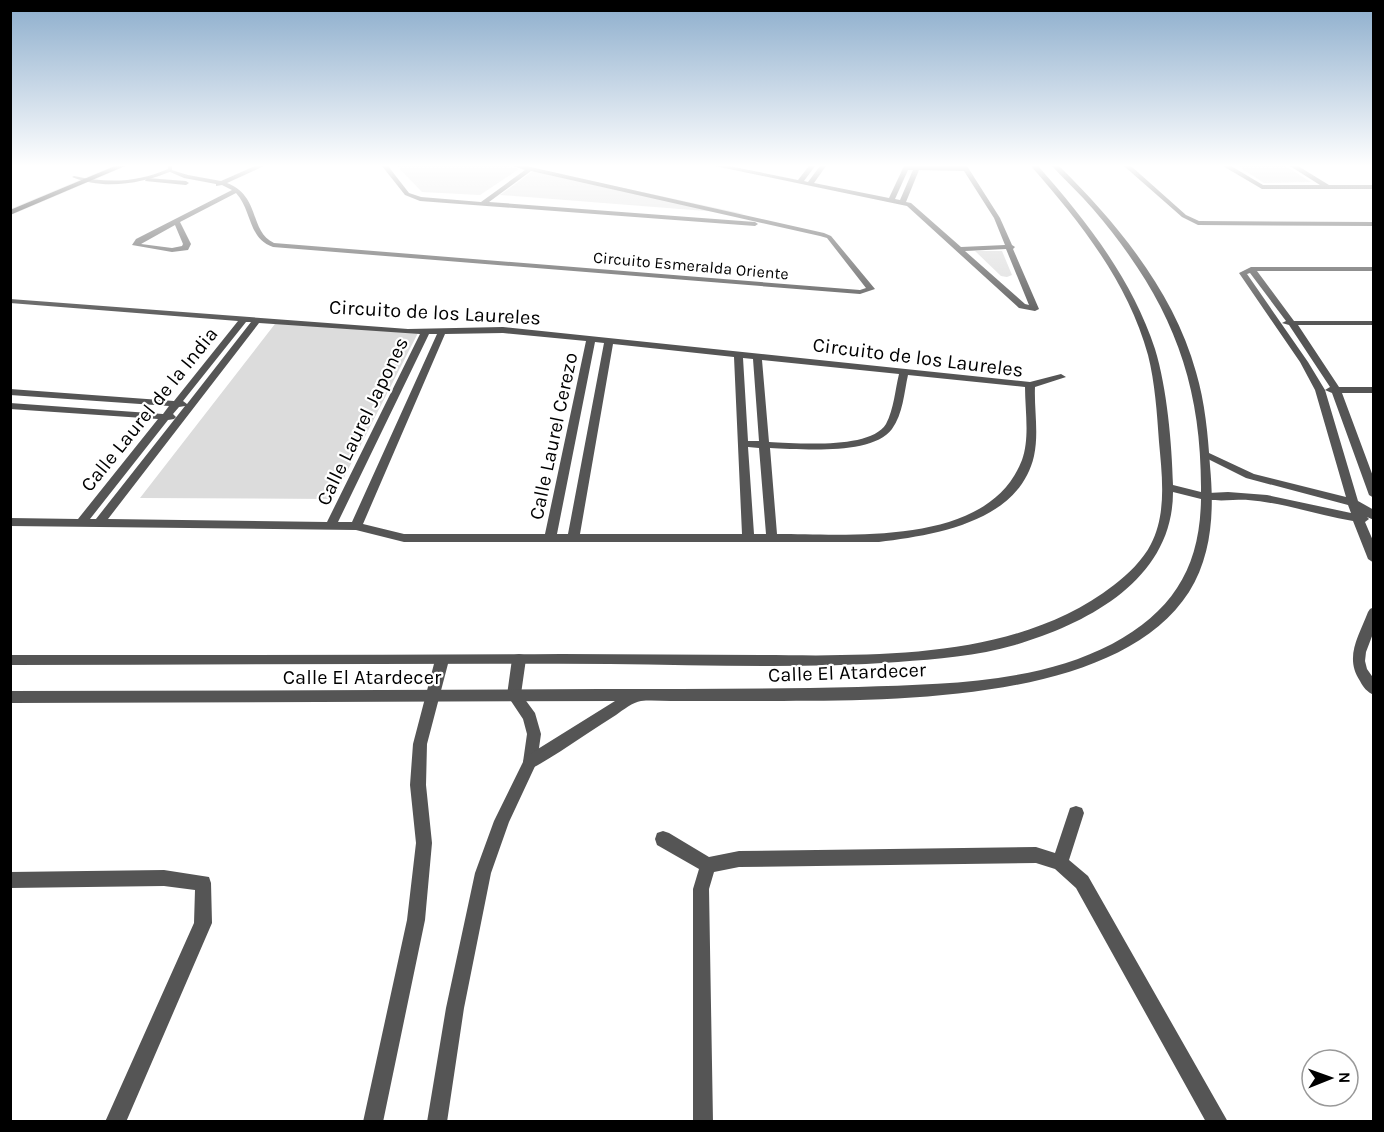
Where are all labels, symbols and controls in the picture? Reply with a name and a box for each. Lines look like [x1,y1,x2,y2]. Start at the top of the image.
street label: Circuito Esmeralda Oriente [592,247,790,284]
street label: Circuito de los Laureles [328,295,541,330]
street label: Calle Laurel de la India [76,323,223,496]
street label: Calle Laurel Japones [312,333,413,509]
street label: Circuito de los Laureles [811,333,1025,382]
street label: Calle Laurel Cerezo [525,350,582,522]
street label: Calle El Atardecer [768,658,927,687]
street label: Calle El Atardecer [283,666,442,689]
north arrow [1300,1048,1360,1108]
text: N [1335,1072,1354,1084]

